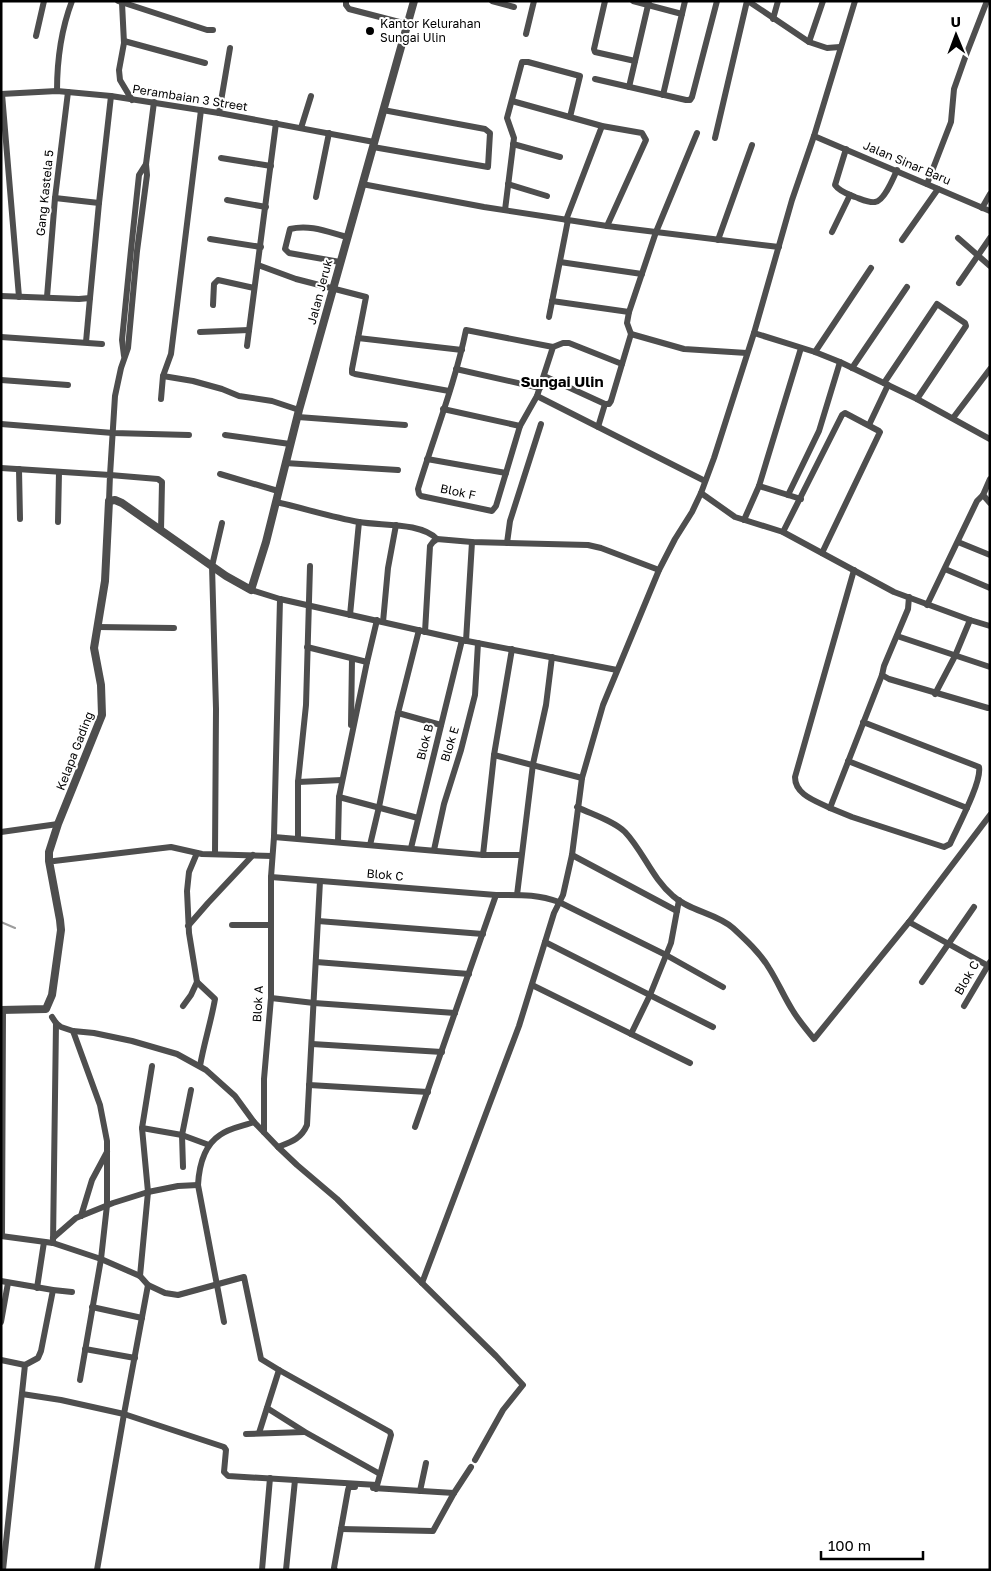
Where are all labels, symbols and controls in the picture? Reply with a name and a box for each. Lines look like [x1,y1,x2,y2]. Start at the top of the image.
north arrow [931,10,981,60]
text: U [950,13,961,30]
place label: Kantor Kelurahan Sungai Ulin [380,16,481,45]
marker: Kantor Kelurahan Sungai Ulin [364,25,376,37]
street label: Perambaian 3 Street [131,81,249,114]
street label: Jalan Sinar Baru [861,137,953,188]
street label: Gang Kastela 5 [33,149,56,237]
street label: Jalan Jeruk [304,257,335,326]
district label: Sungai Ulin [521,372,604,390]
street label: Blok F [439,480,477,503]
street label: Kelapa Gading [53,709,96,792]
street label: Blok B [413,722,436,762]
street label: Blok E [437,724,462,763]
street label: Blok C [366,865,404,884]
street label: Blok C [951,958,982,997]
street label: Blok A [249,985,266,1023]
scale bar [821,1528,924,1560]
text: 100 m [828,1536,871,1554]

